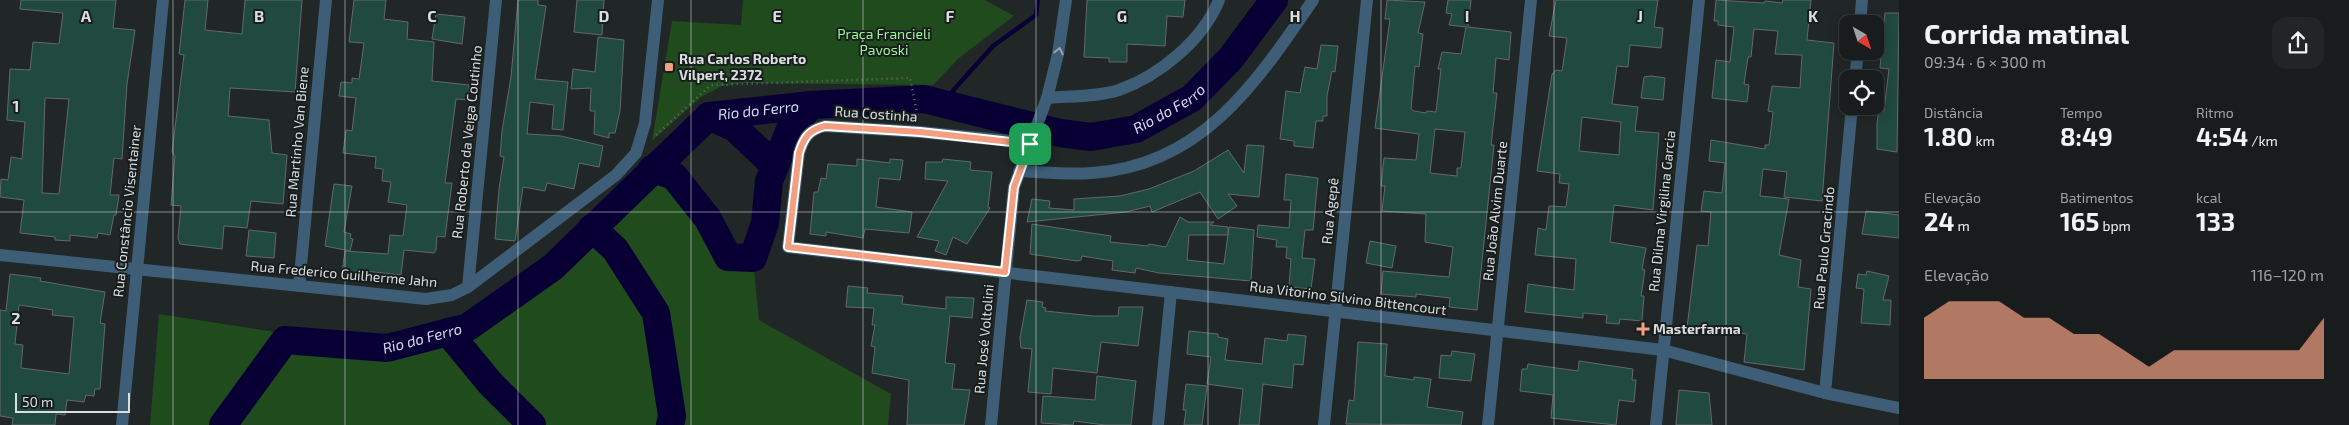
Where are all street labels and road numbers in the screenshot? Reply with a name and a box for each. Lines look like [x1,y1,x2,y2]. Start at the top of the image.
street label: Rua Roberto da Veiga Coutinho [448,44,485,240]
street label: Rua Martinho Van Biene [281,66,312,218]
street label: Rua Costinha [834,102,918,125]
street label: Rua Constâncio Visentainer [109,123,144,298]
street label: Rua Dilma Virgilina Garcia [1645,129,1678,293]
street label: Rua João Alvim Duarte [1479,140,1510,282]
street label: Rua Agepê [1318,177,1341,245]
street label: Rua Paulo Gracindo [1810,186,1837,310]
street label: Rua Frederico Guilherme Jahn [250,257,438,290]
street label: Rua Vitorino Silvino Bittencourt [1249,277,1447,318]
street label: Rua José Voltolini [970,284,997,394]

